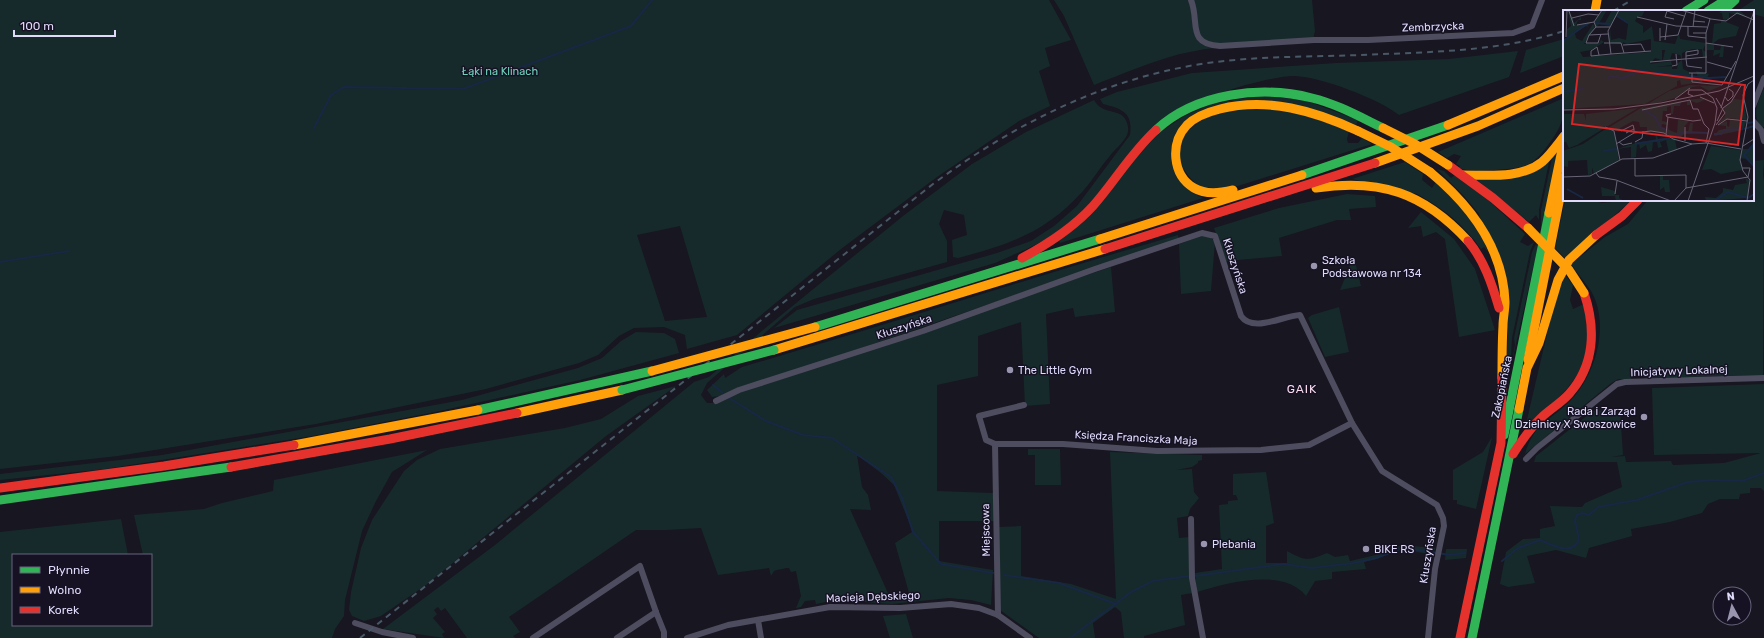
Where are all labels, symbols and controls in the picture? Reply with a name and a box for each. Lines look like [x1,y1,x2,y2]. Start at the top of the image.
inset map [1563,10,1754,201]
scale bar [14,12,115,38]
text: 100 m [20,19,54,33]
street label: Zembrzycka [1402,19,1464,35]
park label: Łąki na Klinach [462,65,538,78]
street label: Kłuszyńska [1220,237,1250,295]
place label: Szkoła Podstawowa nr 134 [1322,254,1422,280]
marker: Szkoła Podstawowa nr 134 [1309,261,1319,271]
street label: Kłuszyńska [875,312,933,342]
street label: Zakopiańska [1489,355,1515,419]
street label: Inicjatywy Lokalnej [1630,363,1728,379]
place label: The Little Gym [1018,364,1092,377]
marker: The Little Gym [1005,365,1015,375]
district label: GAIK [1287,382,1317,396]
place label: Rada i Zarząd Dzielnicy X Swoszowice [1515,405,1636,431]
marker: Rada i Zarząd Dzielnicy X Swoszowice [1639,412,1649,422]
street label: Księdza Franciszka Maja [1074,428,1198,448]
street label: Miejscowa [979,503,993,557]
street label: Kłuszyńska [1417,526,1439,584]
place label: Plebania [1212,538,1256,551]
marker: Plebania [1199,539,1209,549]
place label: BIKE RS [1374,543,1415,556]
marker: BIKE RS [1361,544,1371,554]
legend [12,554,152,626]
text: Płynnie [48,563,90,577]
text: Wolno [48,583,81,597]
north arrow [1712,586,1752,626]
street label: Macieja Dębskiego [826,589,920,605]
text: N [1726,590,1736,604]
text: Korek [48,603,80,617]

